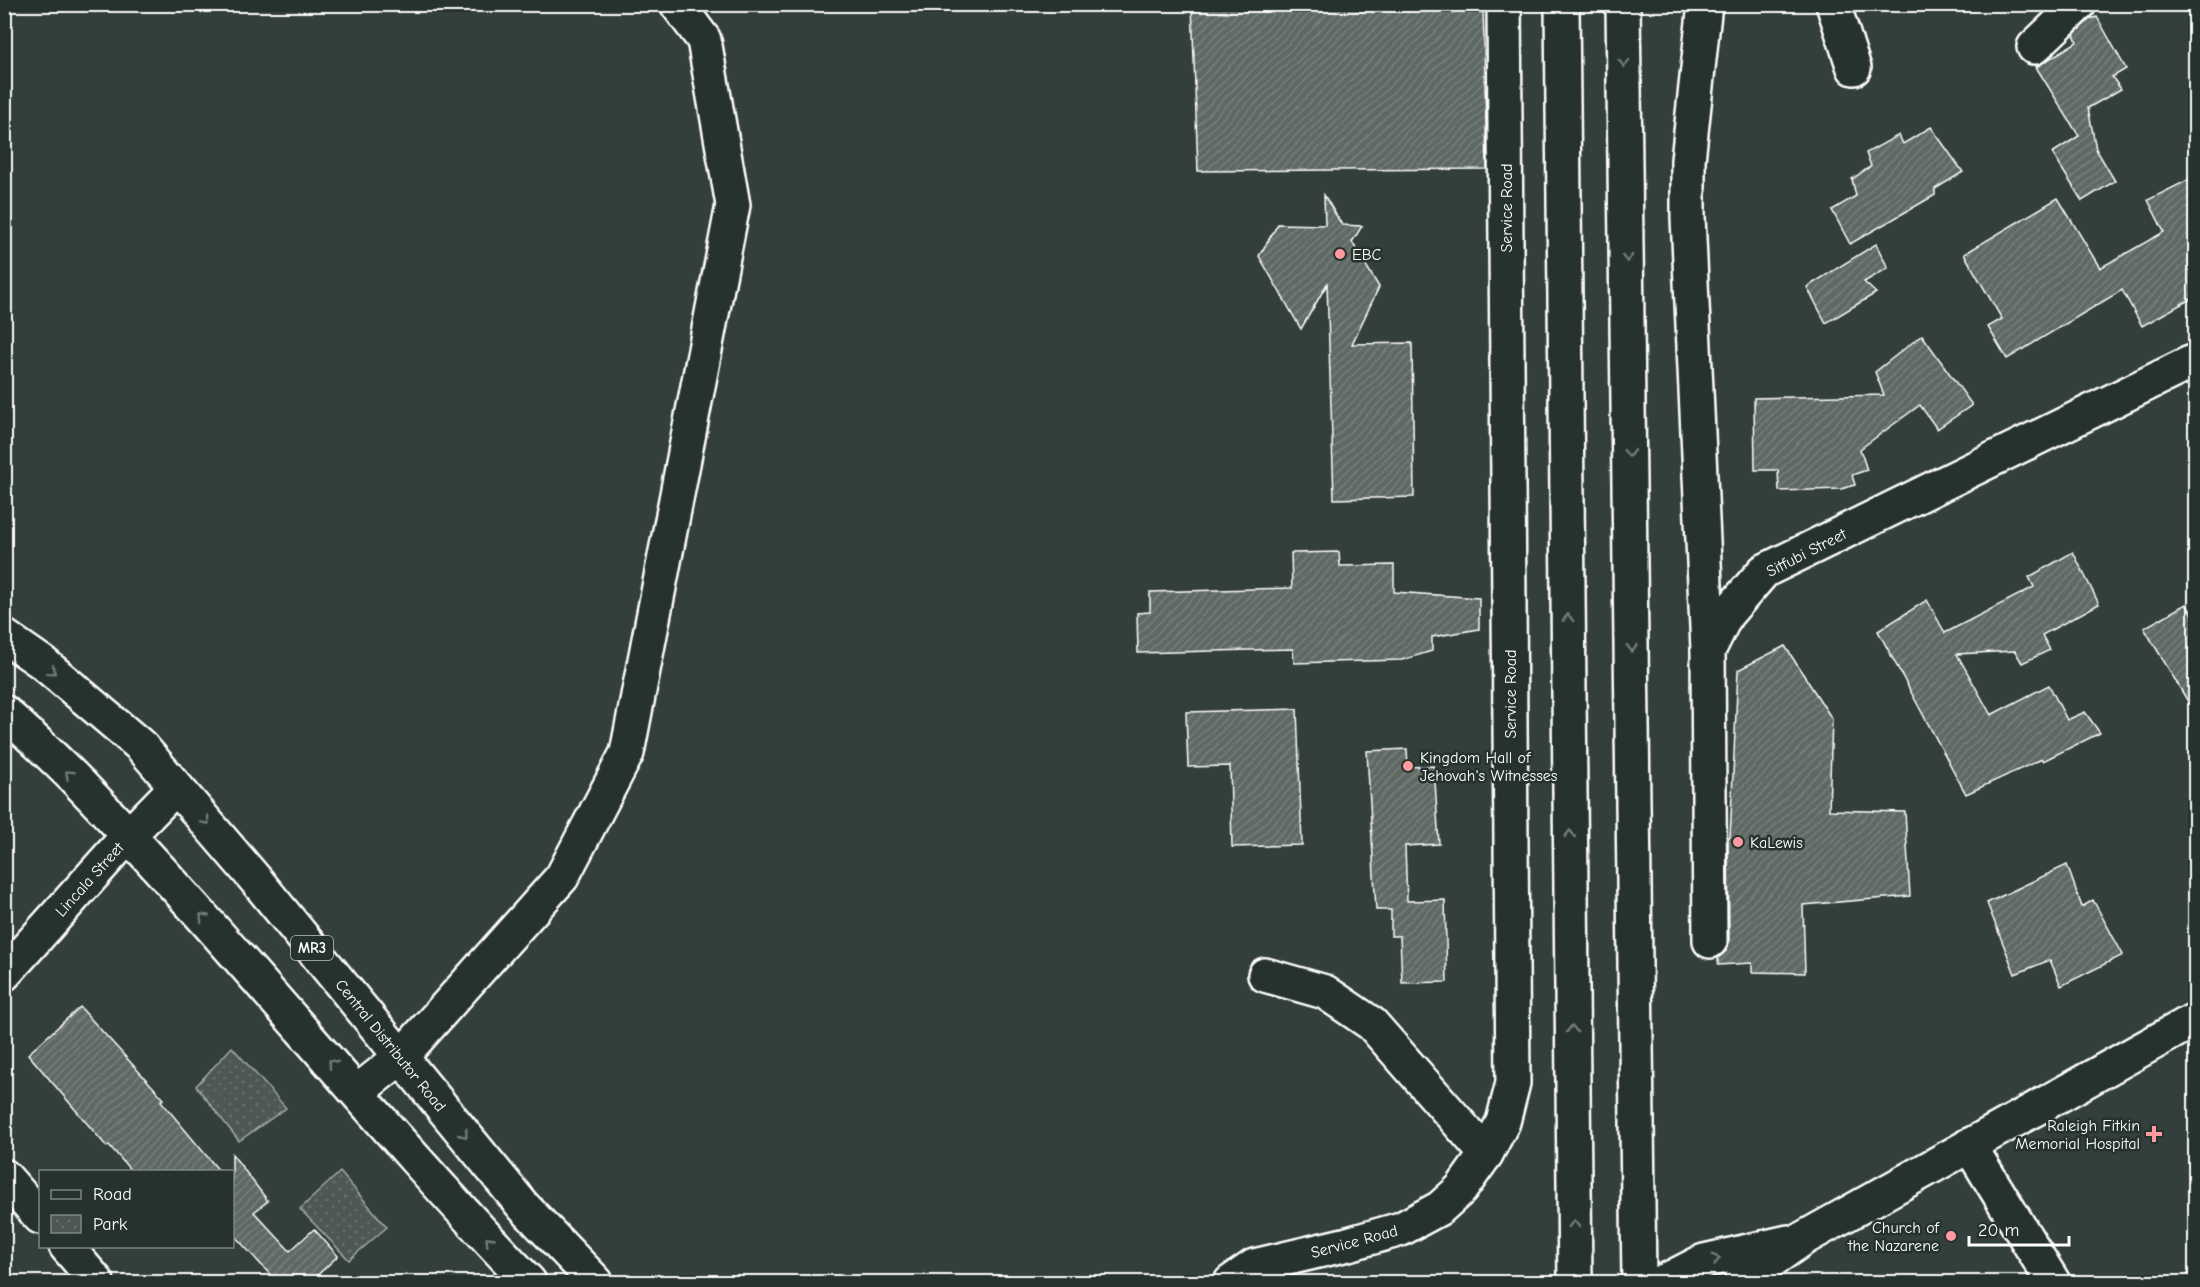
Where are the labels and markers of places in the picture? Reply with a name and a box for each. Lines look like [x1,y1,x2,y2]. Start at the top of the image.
place label: EBC [1352,246,1382,264]
marker: EBC [1333,247,1347,261]
place label: Kingdom Hall of Jehovah's Witnesses [1420,749,1558,785]
marker: Kingdom Hall of Jehovah's Witnesses [1401,759,1415,773]
place label: KaLewis [1750,834,1803,852]
marker: KaLewis [1731,835,1745,849]
place label: Raleigh Fitkin Memorial Hospital [2015,1117,2140,1153]
marker: Raleigh Fitkin Memorial Hospital [2145,1125,2163,1143]
place label: Church of the Nazarene [1847,1219,1941,1255]
marker: Church of the Nazarene [1944,1229,1958,1243]

